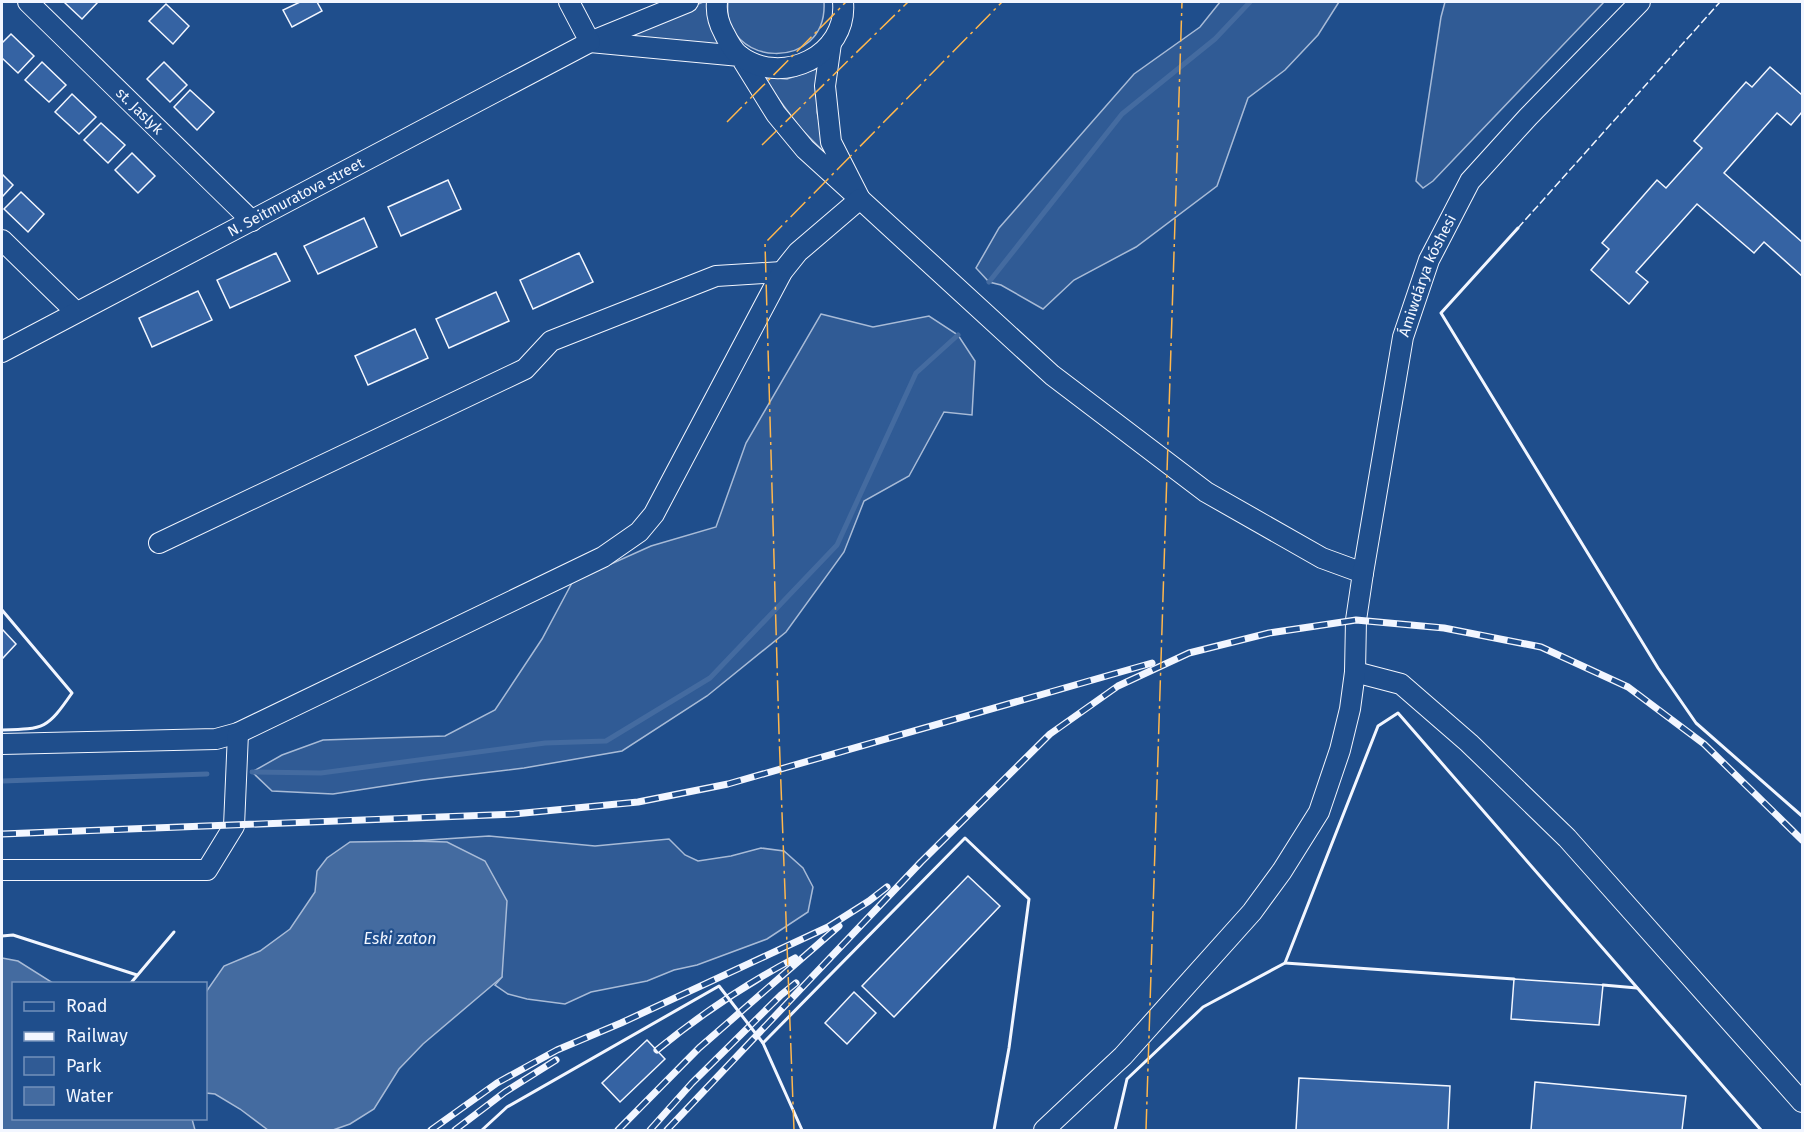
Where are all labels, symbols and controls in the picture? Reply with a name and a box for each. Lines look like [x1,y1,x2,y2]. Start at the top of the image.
street label: st. Jaslyk [112,84,167,138]
street label: N. Seitmuratova street [224,154,367,240]
street label: Ámiwdárya kóshesi [1395,212,1460,339]
water label: Eski zaton [364,929,436,948]
legend [12,982,207,1120]
text: Road [66,995,108,1017]
text: Railway [66,1025,128,1047]
text: Park [66,1055,102,1077]
text: Water [66,1085,113,1107]

